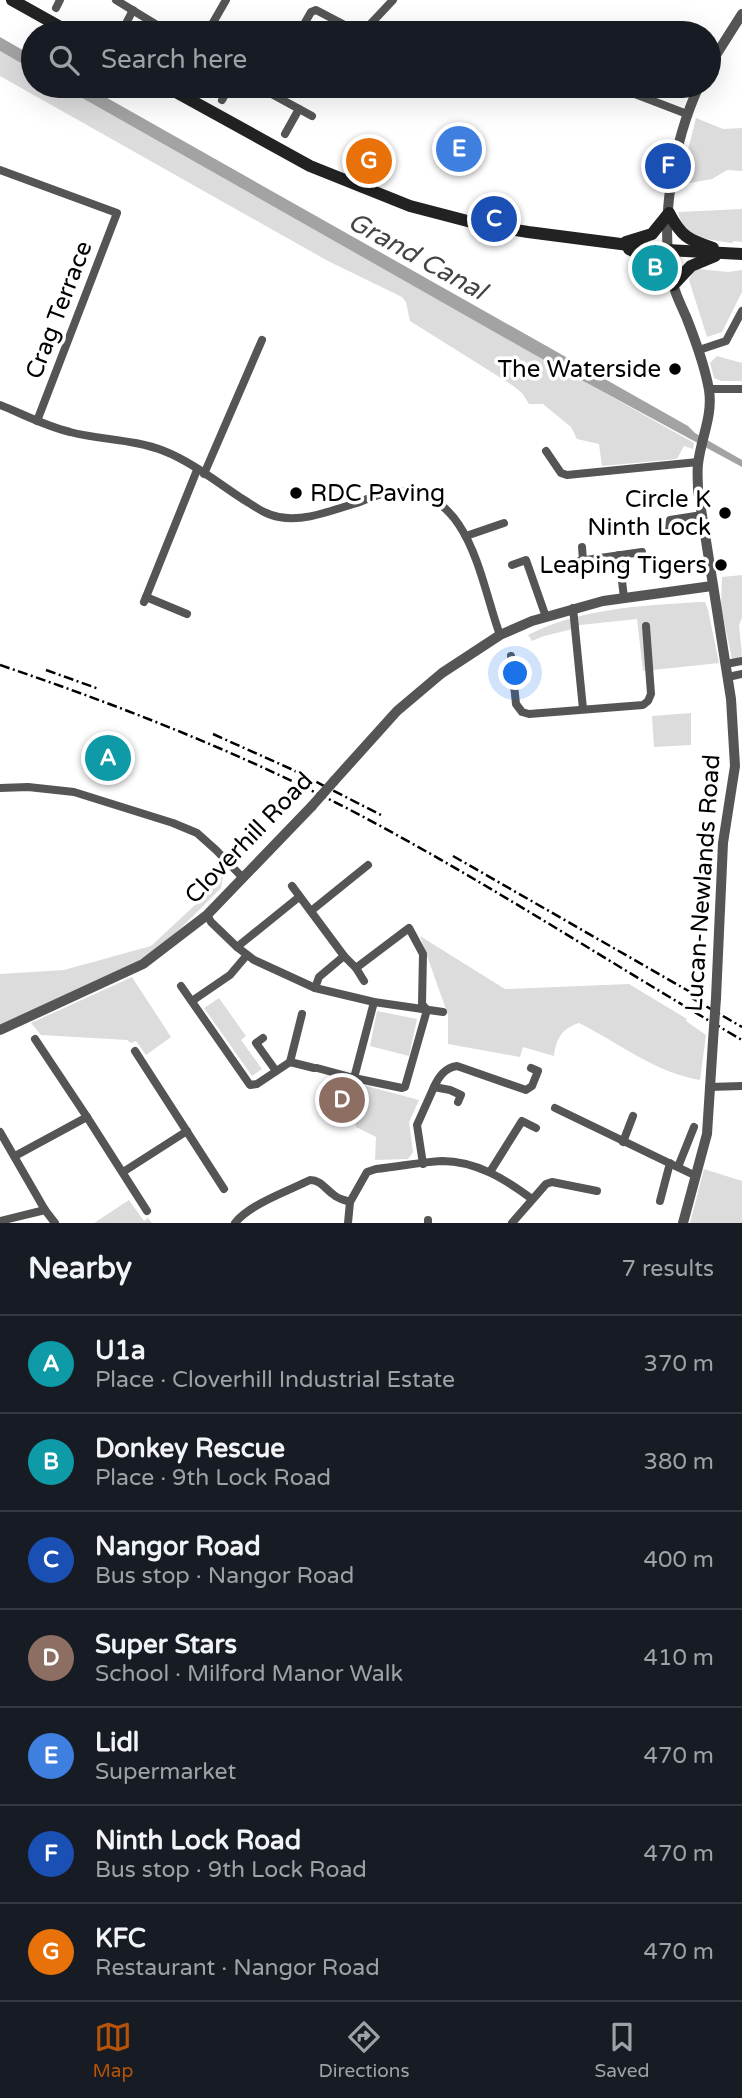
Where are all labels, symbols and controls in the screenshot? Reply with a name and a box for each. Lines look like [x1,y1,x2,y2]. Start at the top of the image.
search box [21,21,721,98]
icon: search [45,41,83,79]
text: Search here [101,44,247,75]
pin: E [436,123,482,175]
pin: G [346,135,392,187]
pin: F [645,140,691,192]
pin: C [471,193,517,245]
water label: Grand Canal [343,205,494,308]
street label: Crag Terrace [19,237,99,383]
pin: B [632,242,678,294]
place label: The Waterside [498,355,661,384]
marker: The Waterside [667,361,683,377]
place label: RDC Paving [310,479,445,508]
marker: RDC Paving [288,485,304,501]
place label: Circle K Ninth Lock [587,485,711,542]
marker: Circle K Ninth Lock [717,505,733,521]
place label: Leaping Tigers [539,551,707,580]
marker: Leaping Tigers [713,557,729,573]
your location [498,656,532,690]
pin: A [85,732,131,784]
street label: Lucan-Newlands Road [680,753,726,1013]
street label: Cloverhill Road [179,766,319,910]
pin: D [319,1074,365,1126]
text: Nearby [28,1250,132,1287]
text: 7 results [621,1255,714,1283]
text: U1a [95,1335,146,1366]
text: A [42,1350,60,1378]
text: 370 m [644,1350,714,1378]
text: Place · Cloverhill Industrial Estate [95,1366,455,1394]
text: Donkey Rescue [95,1433,285,1464]
text: B [43,1448,59,1476]
text: 380 m [644,1448,714,1476]
text: Place · 9th Lock Road [95,1464,331,1492]
text: Nangor Road [95,1531,261,1562]
text: C [43,1546,59,1574]
text: 400 m [644,1546,714,1574]
text: Bus stop · Nangor Road [95,1562,354,1590]
text: Super Stars [95,1629,237,1660]
text: D [42,1644,60,1672]
text: 410 m [644,1644,714,1672]
text: School · Milford Manor Walk [95,1660,403,1688]
text: Lidl [95,1727,139,1758]
text: E [44,1742,58,1770]
text: 470 m [644,1742,714,1770]
text: Supermarket [95,1758,236,1786]
text: Ninth Lock Road [95,1825,301,1856]
text: F [44,1840,58,1868]
text: 470 m [644,1840,714,1868]
text: Bus stop · 9th Lock Road [95,1856,367,1884]
text: KFC [95,1923,146,1954]
text: G [42,1938,60,1966]
text: 470 m [644,1938,714,1966]
text: Restaurant · Nangor Road [95,1954,380,1982]
tab: Map [93,2018,134,2082]
tab: Directions [319,2018,410,2082]
tab: Saved [595,2018,649,2082]

